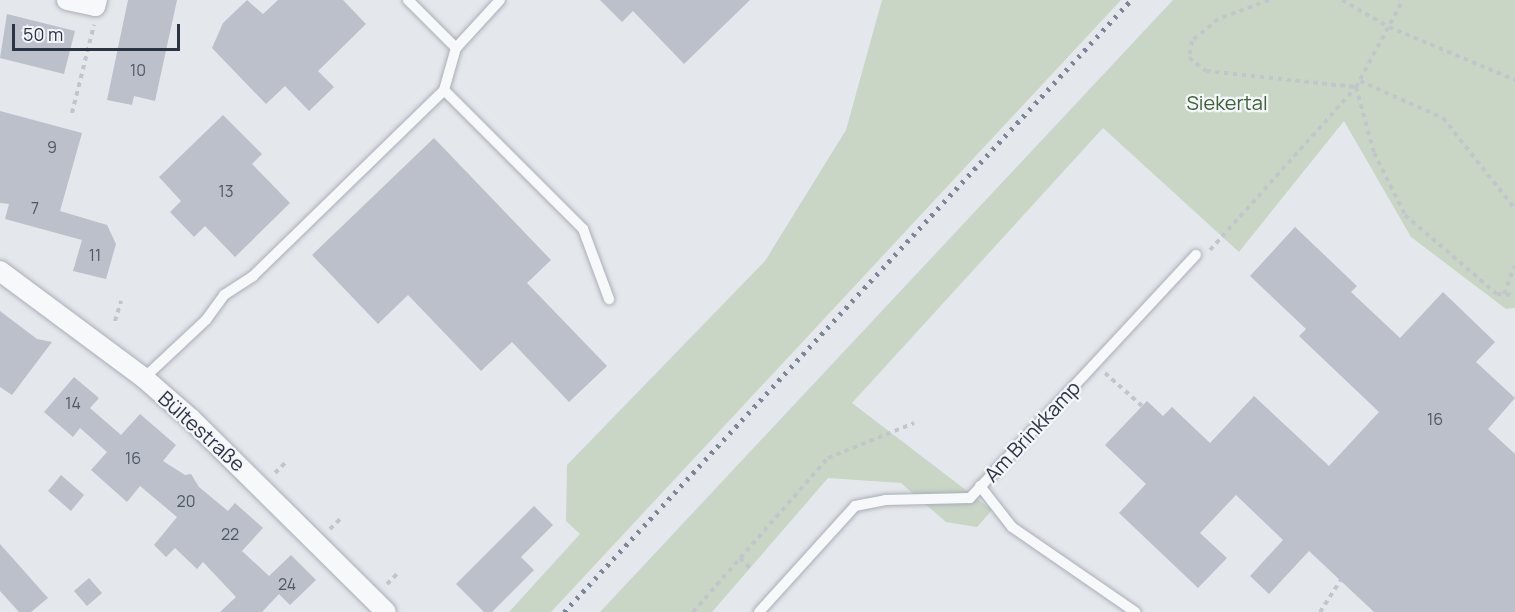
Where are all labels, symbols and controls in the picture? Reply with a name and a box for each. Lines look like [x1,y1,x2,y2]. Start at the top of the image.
scale bar [15,12,183,50]
text: 50 m [23,22,63,46]
house number: 10 [130,60,146,80]
park label: Siekertal [1186,90,1268,114]
house number: 9 [47,137,57,157]
house number: 13 [218,181,234,201]
house number: 7 [31,198,39,218]
house number: 11 [89,245,101,265]
street label: Am Brinkkamp [979,375,1085,487]
street label: Bültestraße [154,386,250,476]
house number: 14 [65,393,81,413]
house number: 16 [1427,409,1443,429]
house number: 16 [125,448,141,468]
house number: 20 [177,491,195,511]
house number: 22 [221,524,239,544]
house number: 24 [278,574,296,594]

